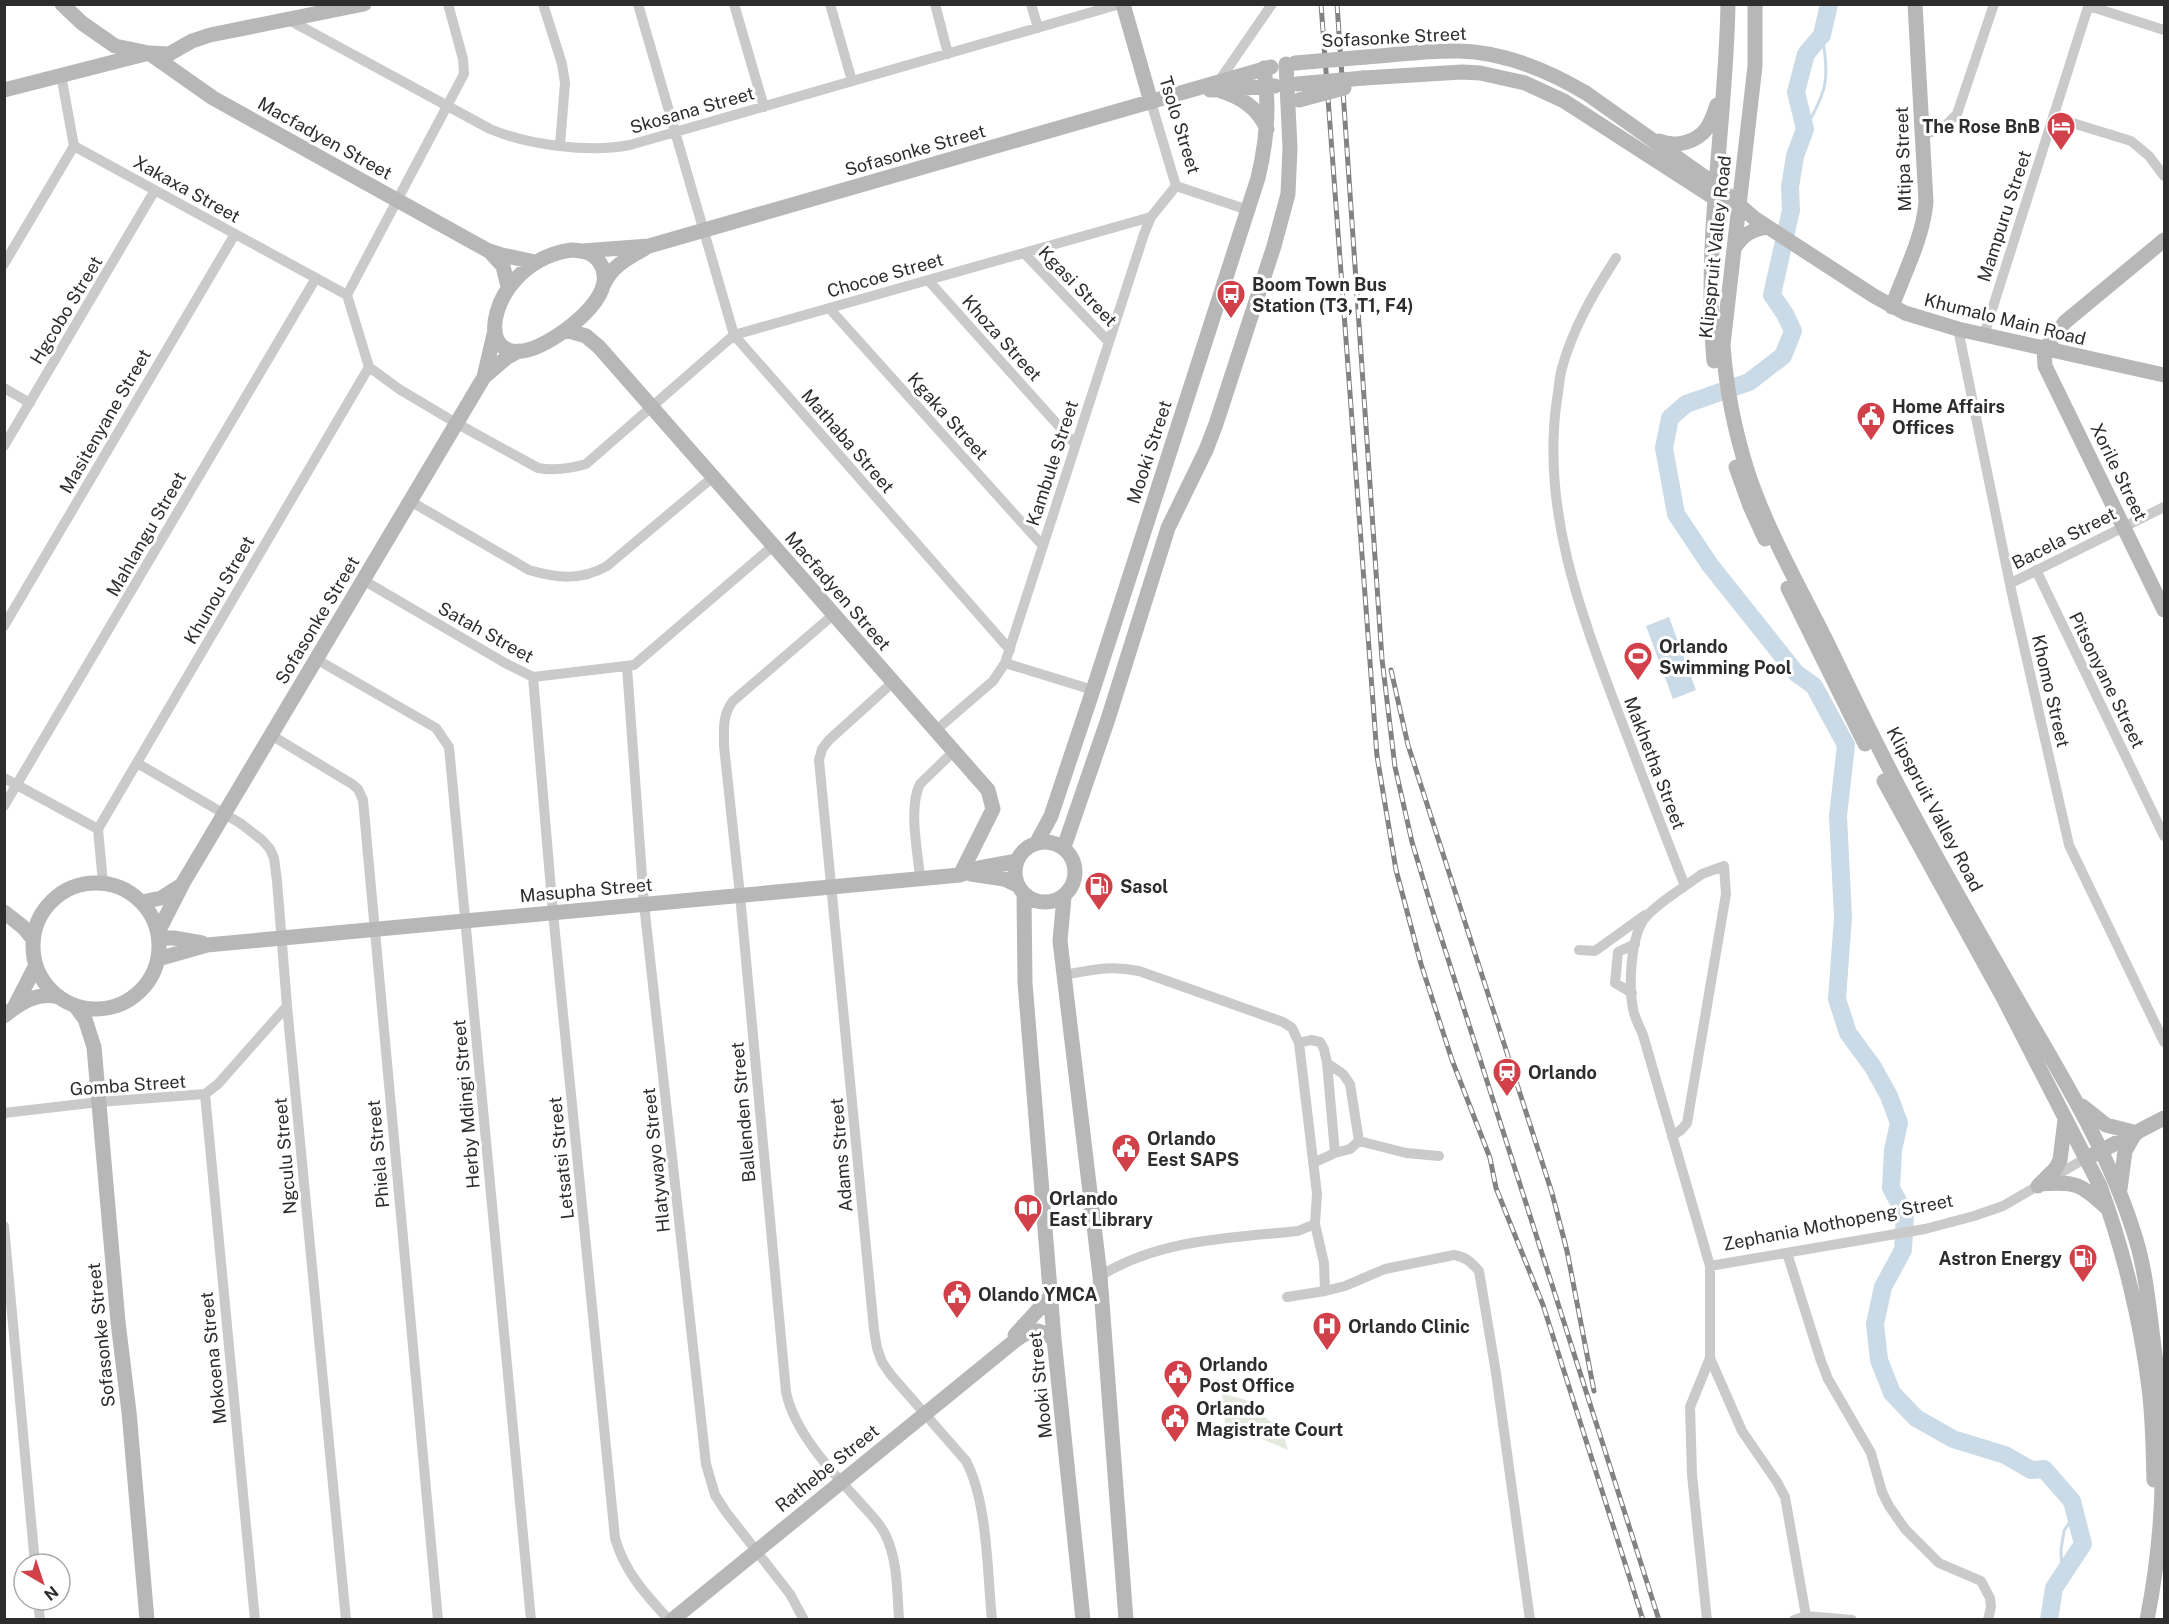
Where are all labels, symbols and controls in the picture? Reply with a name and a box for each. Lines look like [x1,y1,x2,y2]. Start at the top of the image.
street label: Sofasonke Street [1321,23,1467,51]
street label: Tsolo Street [1155,74,1205,176]
street label: Skosana Street [627,82,757,138]
street label: Macfadyen Street [254,92,396,184]
street label: Mtipa Street [1891,106,1915,212]
hotel icon: The Rose BnB [2045,110,2077,152]
place label: The Rose BnB [1922,116,2040,137]
street label: Sofasonke Street [842,120,988,180]
street label: Mampuru Street [1973,148,2035,284]
street label: Xakaxa Street [130,151,244,227]
street label: Klipspruit Valley Road [1695,154,1735,340]
street label: Kgasi Street [1034,241,1122,331]
street label: Chocoe Street [824,248,946,302]
street label: Hgcobo Street [26,252,106,368]
place label: Boom Town Bus Station (T3, T1, F4) [1252,274,1414,316]
bus stop icon: Boom Town Bus Station (T3, T1, F4) [1215,278,1247,320]
street label: Khumalo Main Road [1922,289,2088,349]
street label: Khoza Street [958,291,1046,385]
street label: Masitenyane Street [55,345,155,497]
street label: Kgaka Street [903,368,993,464]
street label: Mathaba Street [797,385,899,497]
place label: Home Affairs Offices [1892,396,2005,438]
street label: Kambule Street [1022,397,1082,529]
street label: Mooki Street [1122,398,1176,506]
public building icon: Home Affairs Offices [1855,400,1887,442]
street label: Xorile Street [2086,420,2152,524]
street label: Mahlangu Street [102,468,190,600]
street label: Bacela Street [2008,503,2120,573]
street label: Macfadyen Street [781,527,895,655]
street label: Khunou Street [180,532,258,648]
street label: Sofasonke Street [271,552,363,688]
street label: Satah Street [435,597,537,667]
street label: Pitsonyane Street [2065,608,2149,752]
street label: Khomo Street [2028,632,2074,750]
place label: Orlando Swimming Pool [1659,636,1792,678]
sports icon: Orlando Swimming Pool [1622,640,1654,682]
street label: Makhetha Street [1620,694,1690,832]
street label: Klipspruit Valley Road [1883,723,1987,895]
fuel station icon: Sasol [1083,870,1115,912]
street label: Masupha Street [519,874,653,906]
place label: Sasol [1120,876,1168,897]
street label: Herby Mdingi Street [448,1019,484,1189]
street label: Ballenden Street [726,1041,760,1183]
station icon: Orlando [1491,1056,1523,1098]
place label: Orlando [1528,1062,1597,1083]
street label: Gomba Street [69,1070,187,1100]
street label: Hlatywayo Street [638,1087,674,1233]
street label: Letsatsi Street [544,1096,578,1220]
street label: Ngculu Street [269,1097,301,1215]
street label: Adams Street [826,1097,856,1213]
street label: Phiela Street [363,1099,393,1209]
place label: Orlando Eest SAPS [1147,1128,1239,1170]
public building icon: Orlando Eest SAPS [1110,1132,1142,1174]
place label: Orlando East Library [1049,1188,1153,1230]
street label: Zephania Mothopeng Street [1721,1189,1955,1255]
library icon: Orlando East Library [1012,1192,1044,1234]
fuel station icon: Astron Energy [2067,1242,2099,1284]
place label: Astron Energy [1939,1248,2062,1269]
street label: Sofasonke Street [83,1262,119,1408]
public building icon: Olando YMCA [941,1278,973,1320]
place label: Olando YMCA [978,1284,1098,1305]
street label: Mokoena Street [196,1291,230,1425]
hospital icon: Orlando Clinic [1311,1310,1343,1352]
place label: Orlando Clinic [1348,1316,1470,1337]
street label: Mooki Street [1024,1330,1056,1440]
place label: Orlando Post Office [1199,1354,1295,1396]
public building icon: Orlando Post Office [1162,1358,1194,1400]
place label: Orlando Magistrate Court [1196,1398,1343,1440]
public building icon: Orlando Magistrate Court [1159,1402,1191,1444]
street label: Rathebe Street [771,1420,883,1516]
north arrow [12,1552,72,1612]
text: N [40,1582,62,1605]

